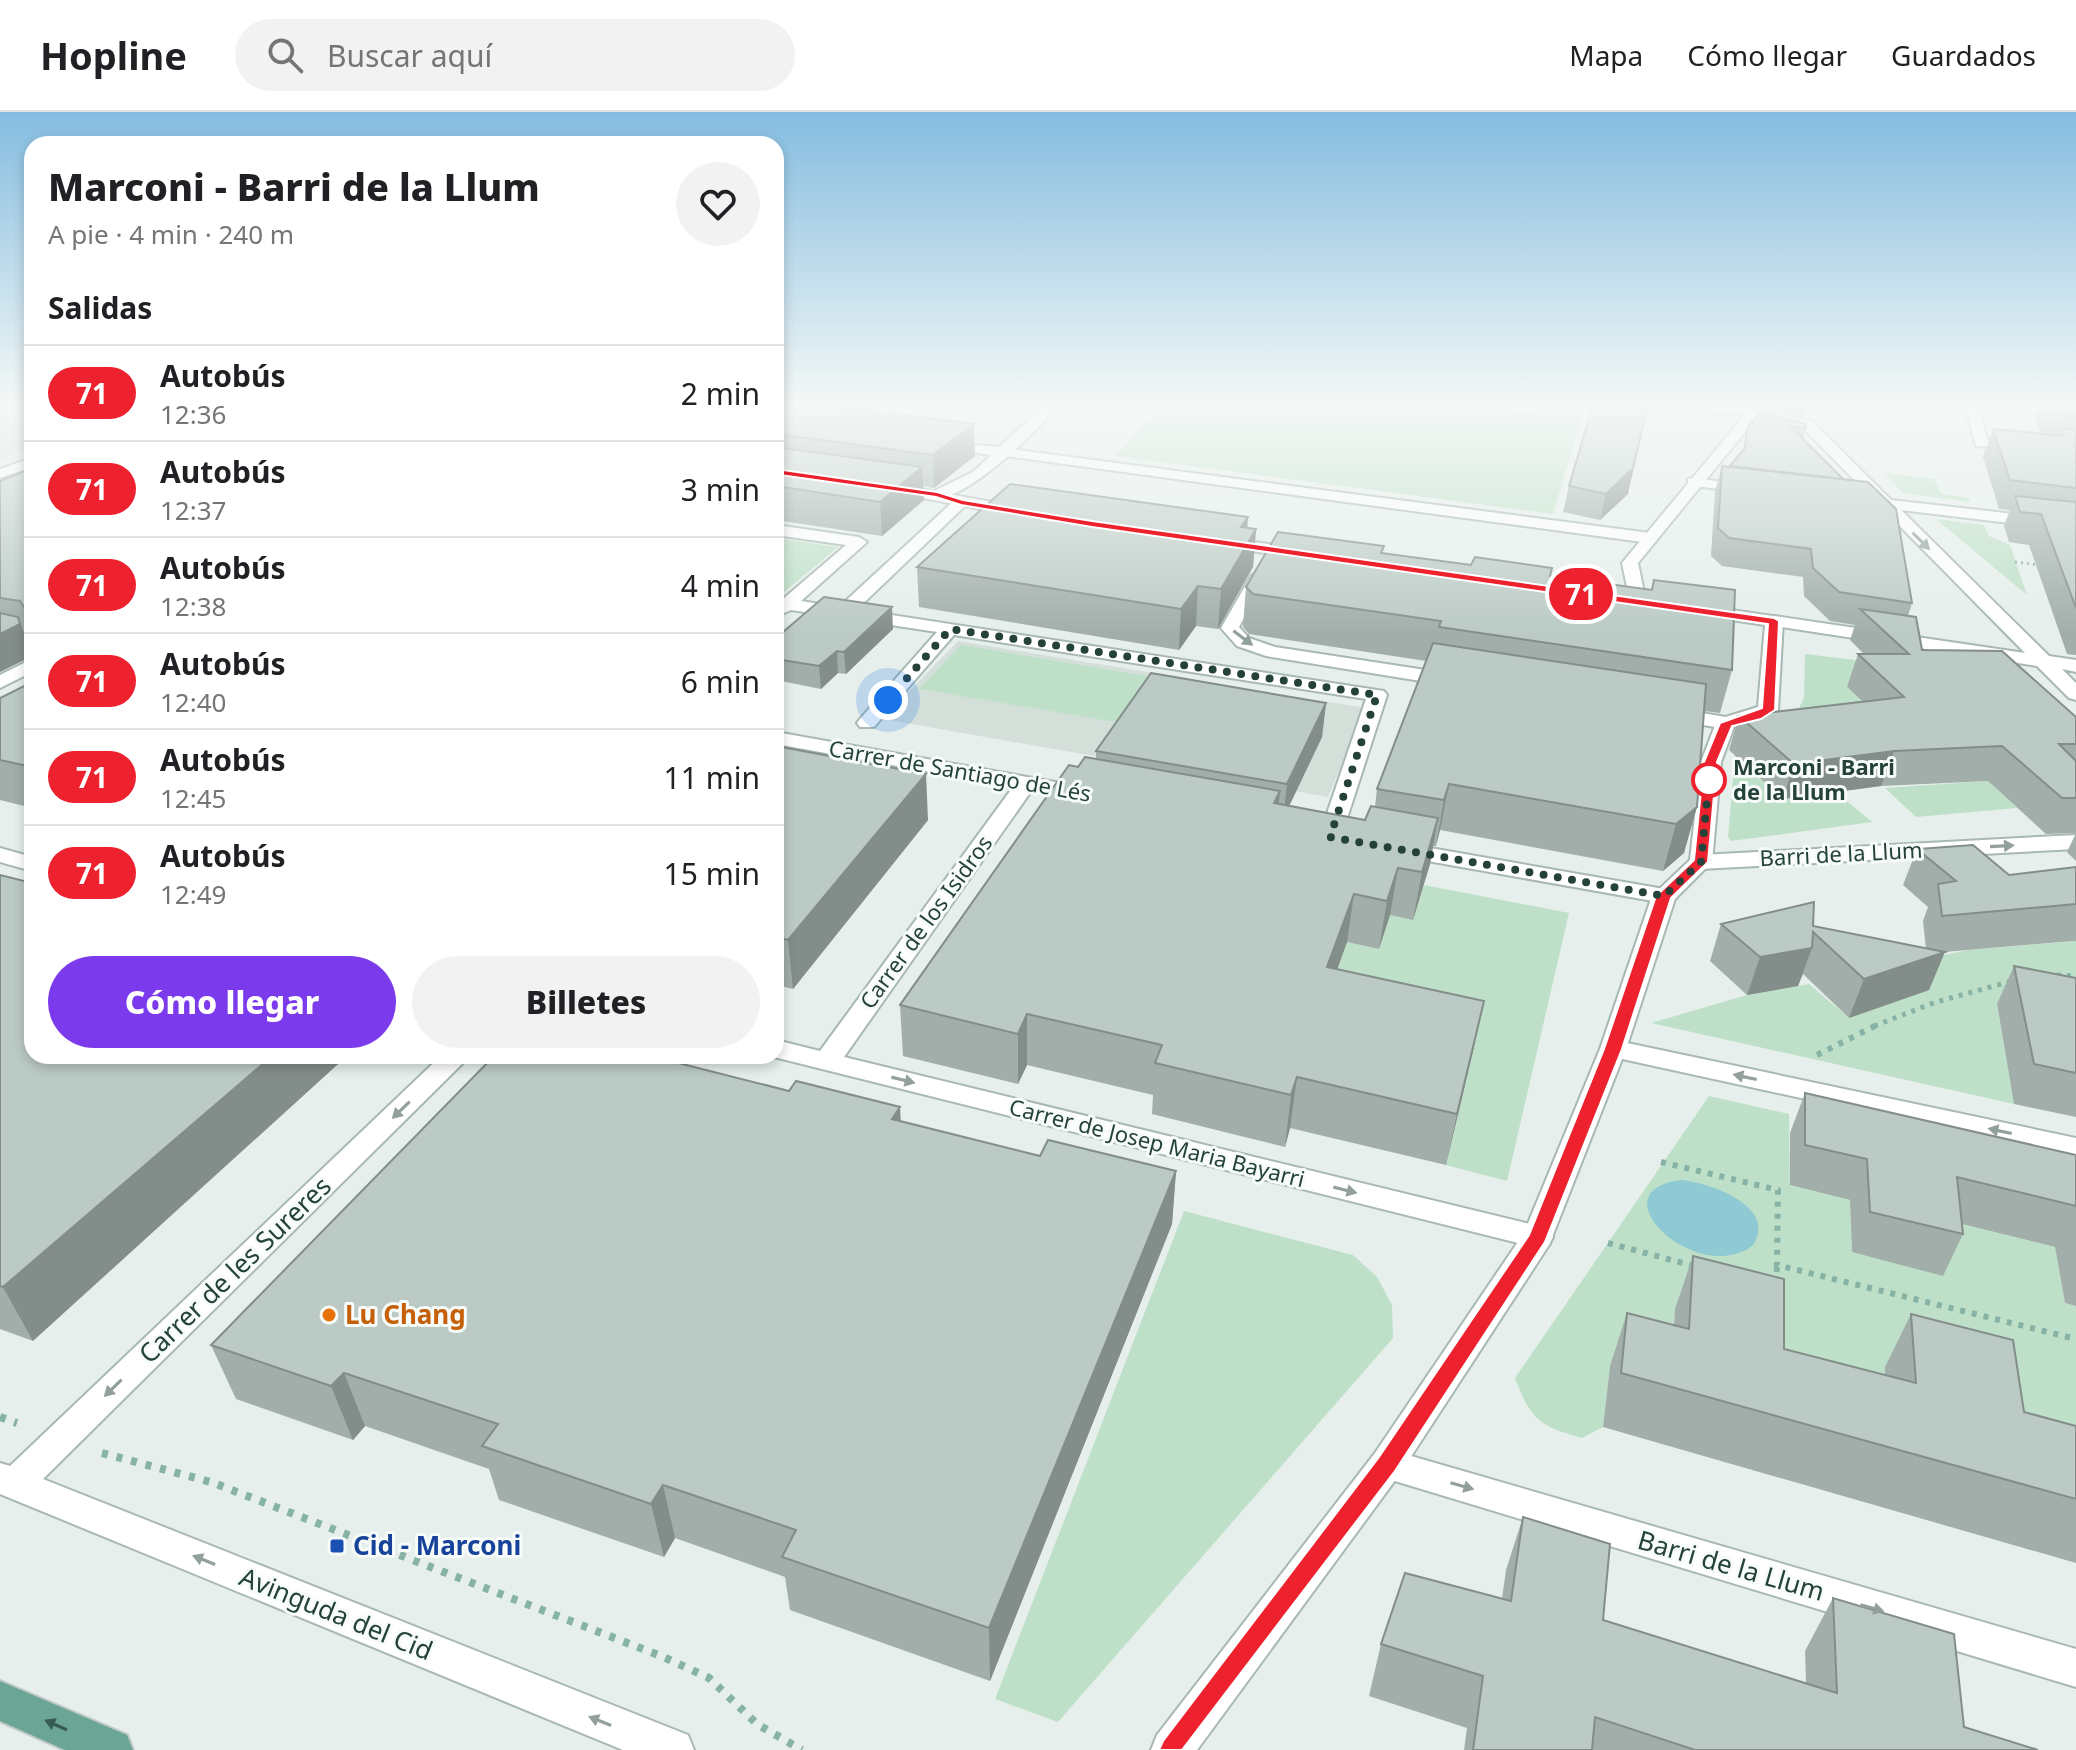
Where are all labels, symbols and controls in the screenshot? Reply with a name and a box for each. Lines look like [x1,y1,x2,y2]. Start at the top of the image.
search box [235,19,795,91]
text: Hopline [40,29,187,81]
icon: search [263,33,307,77]
text: Buscar aquí [327,35,492,76]
text: Mapa [1569,36,1643,74]
text: Cómo llegar [1687,36,1847,74]
text: Guardados [1891,36,2036,74]
text: Marconi - Barri de la Llum [48,160,540,212]
button: heart [676,162,760,246]
text: A pie · 4 min · 240 m [48,216,294,252]
text: Salidas [48,287,152,328]
text: Autobús [160,355,286,396]
text: 2 min [681,373,760,414]
text: 71 [76,374,108,412]
text: 12:36 [160,396,226,432]
text: Autobús [160,451,286,492]
text: 3 min [681,469,760,510]
text: 71 [76,470,108,508]
text: 12:37 [160,492,226,528]
one-way arrow [1911,531,1930,550]
text: Autobús [160,547,286,588]
text: 4 min [681,565,760,606]
text: 71 [76,566,108,604]
line badge: 71 [1545,568,1617,620]
text: 71 [1565,575,1597,613]
text: 12:38 [160,588,226,624]
one-way arrow [1232,630,1254,646]
text: Autobús [160,643,286,684]
text: 6 min [681,661,760,702]
text: 71 [76,662,108,700]
your location [868,680,908,720]
text: 12:40 [160,684,226,720]
street label: Carrer de Santiago de Lés [827,732,1094,808]
text: Autobús [160,739,286,780]
place label: Marconi - Barri de la Llum [1733,751,1895,806]
text: 11 min [664,757,760,798]
text: 71 [76,758,108,796]
marker: Marconi - Barri de la Llum [1692,763,1726,797]
text: 12:45 [160,780,226,816]
street label: Carrer de los Isidros [852,829,998,1014]
street label: Barri de la Llum [1759,834,1923,872]
text: Autobús [160,835,286,876]
one-way arrow [1990,839,2015,852]
text: 15 min [664,853,760,894]
text: 71 [76,854,108,892]
text: 12:49 [160,876,226,912]
button: Cómo llegar [48,956,396,1048]
button: Billetes [412,956,760,1048]
one-way arrow [1733,1070,1758,1083]
one-way arrow [890,1074,915,1087]
street label: Carrer de Josep Maria Bayarri [1006,1091,1308,1193]
one-way arrow [391,1101,410,1119]
one-way arrow [1987,1124,2012,1137]
street label: Carrer de les Sureres [130,1168,338,1371]
one-way arrow [1333,1184,1358,1196]
place label: Lu Chang [345,1296,466,1332]
marker: Lu Chang [320,1306,338,1324]
one-way arrow [104,1378,123,1397]
one-way arrow [1450,1480,1474,1493]
street label: Barri de la Llum [1634,1521,1829,1609]
place label: Cid - Marconi [353,1527,521,1563]
marker: Cid - Marconi [328,1537,346,1555]
one-way arrow [191,1553,215,1566]
street label: Avinguda del Cid [234,1558,438,1668]
one-way arrow [1861,1602,1885,1615]
one-way arrow [588,1714,612,1727]
one-way arrow [44,1719,68,1732]

